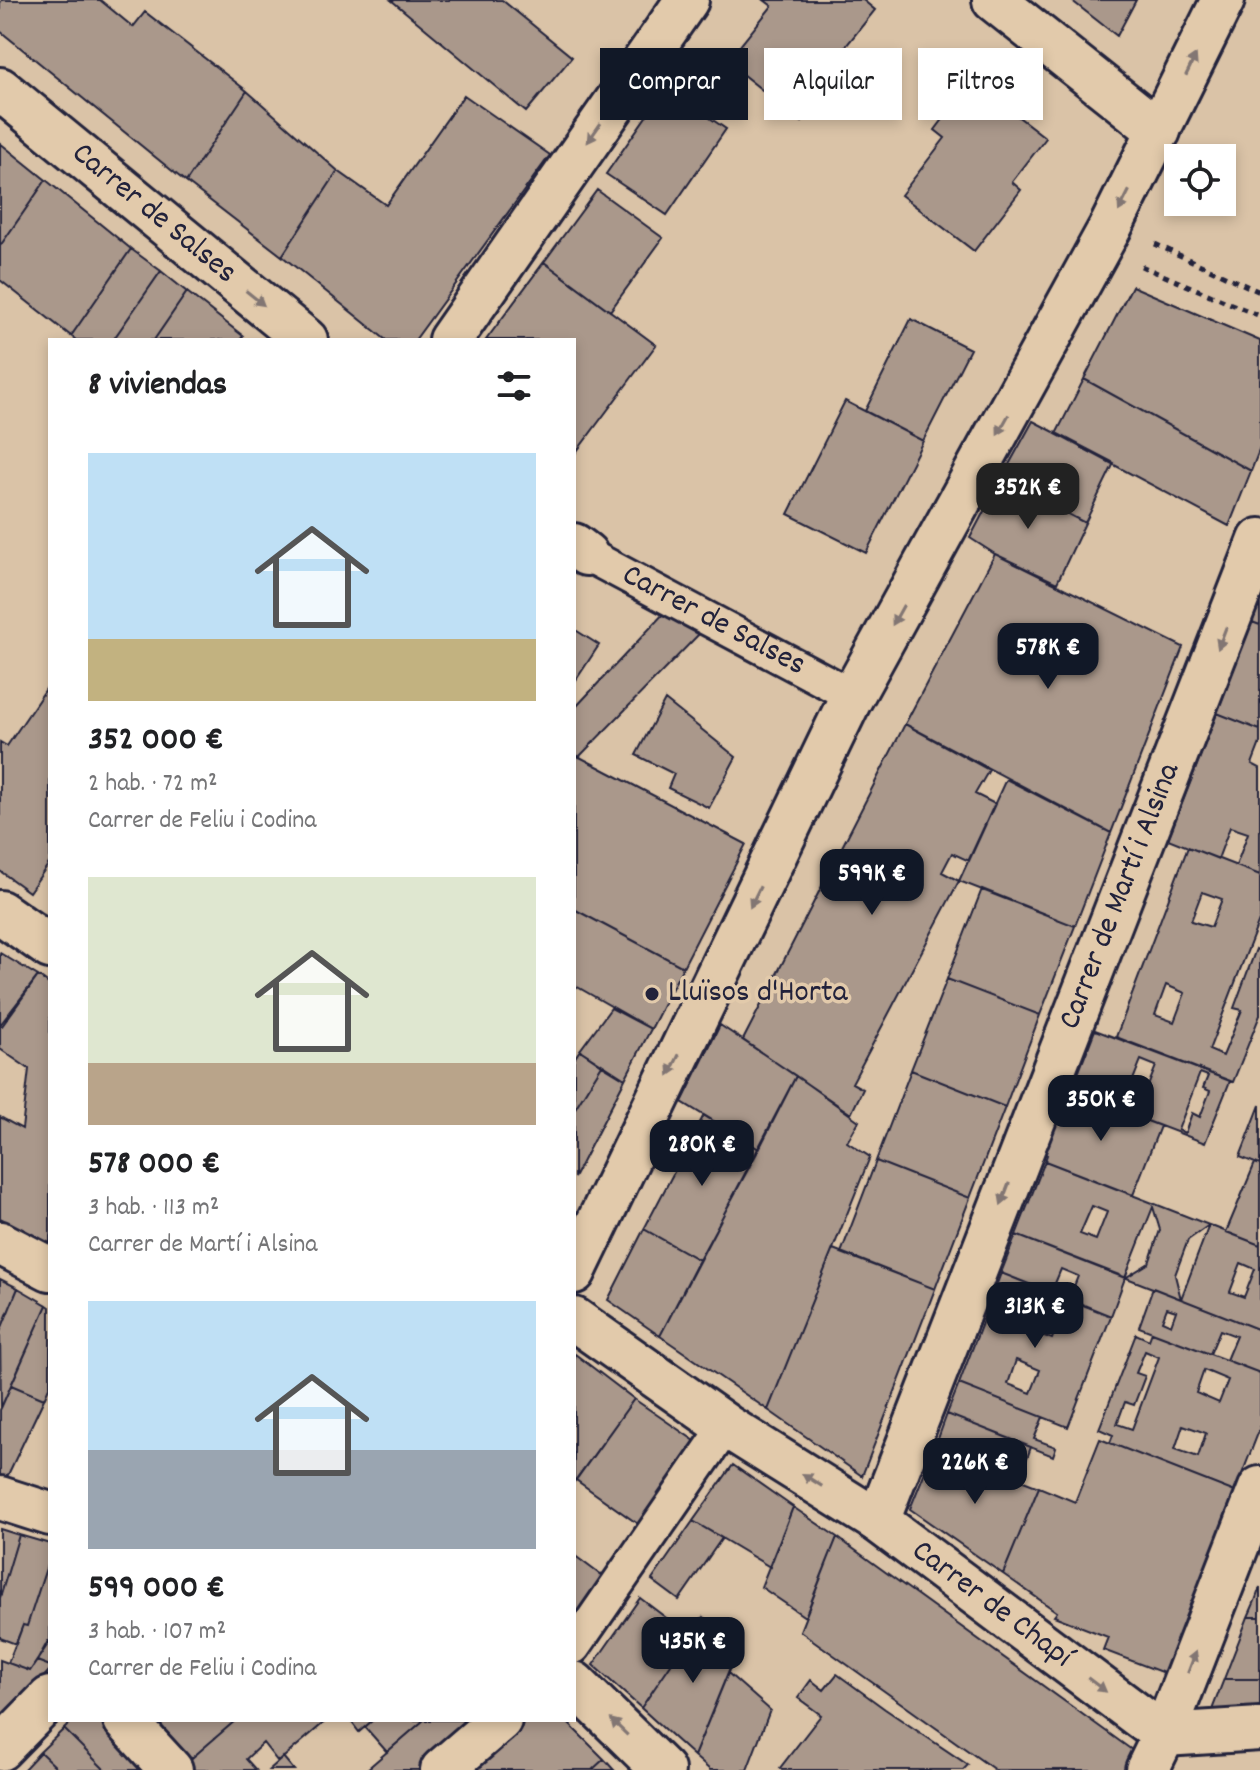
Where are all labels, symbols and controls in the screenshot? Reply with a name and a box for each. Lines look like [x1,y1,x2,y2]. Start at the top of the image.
chip: Comprar [600,48,748,120]
chip: Alquilar [764,48,902,120]
chip: Filtros [918,48,1043,120]
one-way arrow [1184,54,1198,77]
one-way arrow [587,123,602,144]
street label: Carrer de Salses [60,133,246,296]
map controls [1164,144,1236,216]
button: locate [1164,144,1236,216]
one-way arrow [1117,189,1131,212]
one-way arrow [245,290,265,306]
text: 8 viviendas [88,362,227,411]
icon: filters [492,364,536,408]
one-way arrow [996,414,1010,436]
pin: 352K € [963,463,1093,531]
text: 352K € [994,470,1062,507]
icon: home [240,505,384,649]
street label: Carrer de Salses [613,554,813,689]
one-way arrow [891,604,905,626]
pin: 578K € [983,623,1113,691]
one-way arrow [1215,627,1228,651]
text: 578K € [1016,630,1080,667]
text: 352 000 € [88,717,224,766]
street label: Carrer de Martí i Alsina [1048,756,1194,1037]
text: 2 hab. · 72 m² [88,766,217,803]
text: Carrer de Feliu i Codina [88,803,316,840]
pin: 599K € [807,849,937,917]
text: 599K € [838,856,906,893]
one-way arrow [748,885,762,909]
icon: home [240,929,384,1073]
place label: Lluïsos d'Horta [668,971,849,1017]
marker: Lluïsos d'Horta [643,985,661,1003]
one-way arrow [667,1054,680,1077]
pin: 350K € [1036,1075,1166,1143]
text: 350K € [1066,1082,1136,1119]
pin: 280K € [637,1120,767,1188]
text: 280K € [668,1127,736,1164]
text: 578 000 € [88,1141,221,1190]
one-way arrow [998,1182,1011,1206]
text: 3 hab. · 113 m² [88,1190,219,1227]
text: Carrer de Martí i Alsina [88,1227,317,1264]
pin: 313K € [970,1282,1100,1350]
text: 313K € [1004,1289,1066,1326]
icon: home [240,1353,384,1497]
pin: 226K € [910,1438,1040,1506]
text: 226K € [941,1445,1009,1482]
one-way arrow [801,1473,822,1488]
street label: Carrer de Chapí [901,1530,1083,1682]
text: 599 000 € [88,1565,225,1614]
text: 3 hab. · 107 m² [88,1614,226,1651]
pin: 435K € [628,1617,758,1685]
text: 435K € [660,1624,726,1661]
one-way arrow [1186,1650,1199,1674]
text: Carrer de Feliu i Codina [88,1651,316,1688]
one-way arrow [1087,1677,1108,1692]
one-way arrow [610,1718,629,1736]

